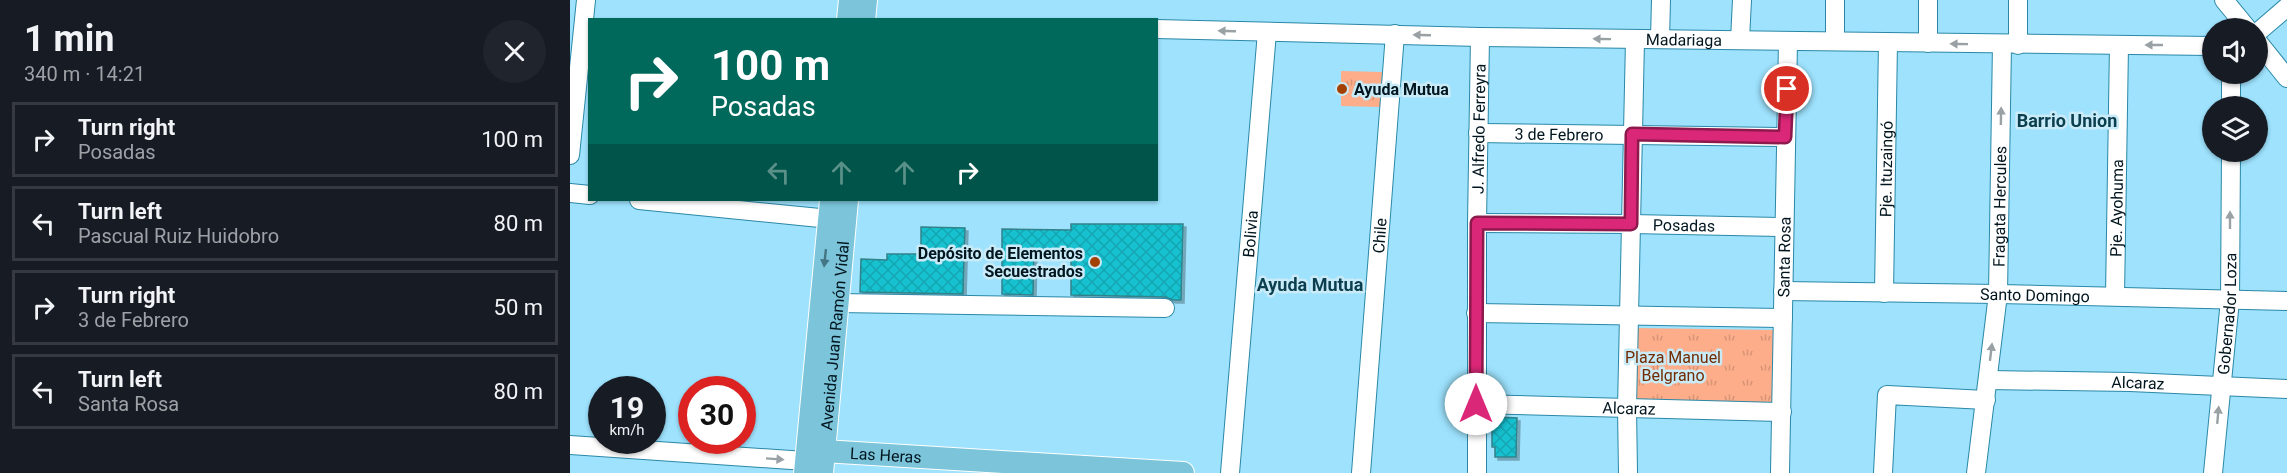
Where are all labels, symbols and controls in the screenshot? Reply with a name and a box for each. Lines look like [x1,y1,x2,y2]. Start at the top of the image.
text: 1 min [24,18,115,60]
map controls [2202,18,2268,162]
button: sound [2202,18,2268,84]
button: close [483,20,546,83]
one-way arrow [1217,26,1236,35]
street label: Madariaga [1646,30,1722,50]
one-way arrow [1412,31,1431,40]
one-way arrow [1592,34,1611,44]
one-way arrow [1950,39,1969,48]
text: 100 m [711,41,830,90]
one-way arrow [2145,41,2164,50]
icon: right [612,42,690,120]
text: 340 m · 14:21 [24,62,145,86]
pin [1761,63,1812,114]
street label: J. Alfredo Ferreyra [1468,64,1490,194]
icon: arrive [1770,72,1803,105]
place label: Ayuda Mutua [1354,80,1449,99]
marker: Ayuda Mutua [1335,82,1349,96]
text: Posadas [711,91,816,123]
button: layers [2202,96,2268,162]
one-way arrow [1996,106,2005,125]
district label: Barrio Union [2017,110,2117,131]
text: Turn right [78,115,175,140]
street label: Pje. Ituzaingó [1876,121,1897,217]
icon: right [27,123,60,156]
street label: 3 de Febrero [1514,124,1603,145]
text: 100 m [481,127,543,152]
text: Posadas [78,140,156,164]
street label: Fragata Hercules [1989,146,2010,267]
icon: left [762,156,795,189]
icon: ahead [825,156,858,189]
icon: ahead [888,156,921,189]
icon: right [951,156,984,189]
street label: Pje. Ayohuma [2107,159,2127,257]
text: Turn left [78,199,162,224]
icon: left [27,207,60,240]
street label: Bolivia [1239,210,1262,258]
text: 80 m [494,211,543,236]
one-way arrow [2225,211,2235,230]
street label: Posadas [1653,215,1715,236]
street label: Santa Rosa [1774,216,1795,298]
street label: Chile [1369,217,1391,254]
text: Pascual Ruiz Huidobro [78,224,279,248]
street label: Avenida Juan Ramón Vidal [817,240,853,431]
place label: Depósito de Elementos Secuestrados [918,244,1083,281]
one-way arrow [820,248,830,267]
street label: Gobernador Loza [2214,253,2240,376]
marker: Depósito de Elementos Secuestrados [1088,255,1102,269]
district label: Ayuda Mutua [1257,274,1364,295]
text: Turn right [78,283,175,308]
street label: Santo Domingo [1980,285,2090,306]
icon: right [27,291,60,324]
text: 50 m [494,295,543,320]
text: 3 de Febrero [78,308,189,332]
one-way arrow [1987,343,1996,362]
park label: Plaza Manuel Belgrano [1625,348,1721,385]
text: Turn left [78,367,162,392]
position arrow [1444,372,1508,436]
street label: Alcaraz [2111,373,2165,394]
icon: left [27,375,60,408]
speed limit sign: 30 [678,376,756,454]
text: 80 m [494,379,543,404]
text: 19 [610,390,644,425]
text: Santa Rosa [78,392,179,416]
street label: Alcaraz [1602,398,1656,419]
one-way arrow [2213,405,2223,424]
text: km/h [609,421,645,439]
street label: Las Heras [850,444,922,467]
one-way arrow [766,454,785,464]

